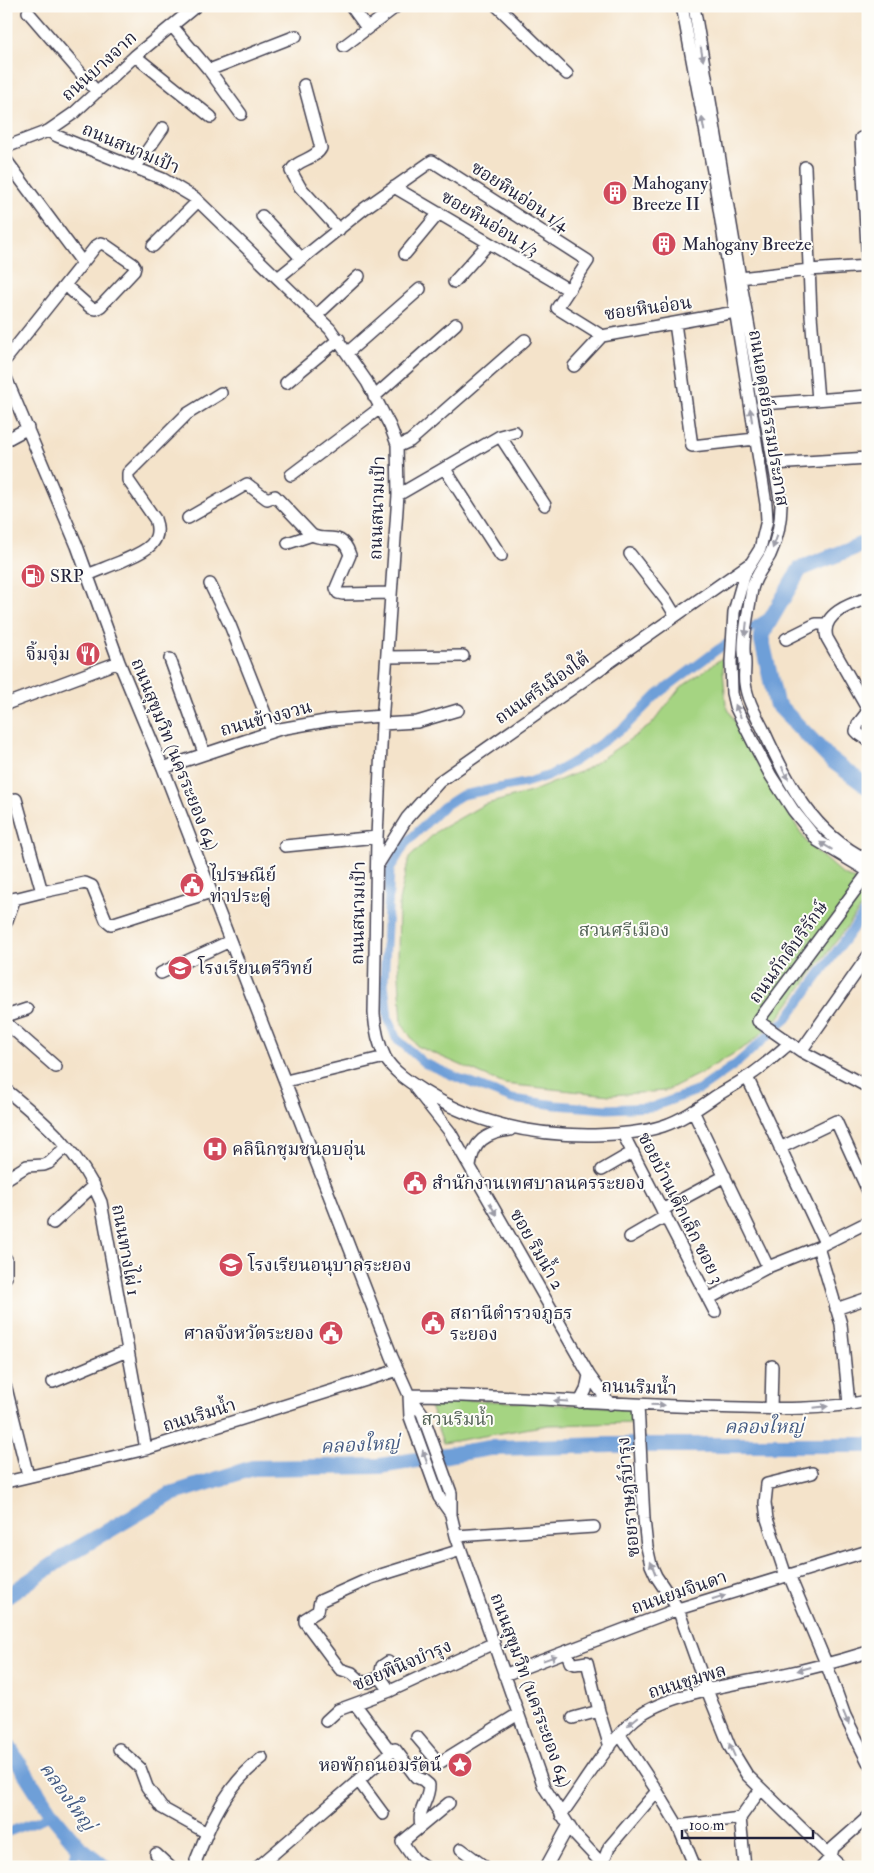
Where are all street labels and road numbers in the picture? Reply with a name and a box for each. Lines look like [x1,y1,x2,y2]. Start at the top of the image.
street label: ถนนบางจาก [57,26,142,106]
street label: ถนนสนามเป้า [78,118,183,179]
street label: ซอยหินอ่อน 1/4 [466,156,574,237]
street label: ซอยหินอ่อน 1/3 [437,185,543,262]
street label: ซอยหินอ่อน [603,291,693,326]
street label: ถนนอดุลย์ธรรมประภาส [743,328,794,508]
street label: ถนนสนามเป้า [364,456,391,560]
street label: ถนนศรีเมืองใต้ [490,646,594,730]
street label: ถนนสุขุมวิท (นครระยอง 64) [125,655,224,853]
street label: ถนนข้างจวน [218,695,315,742]
street label: ถนนสนามเป้า [346,861,371,965]
street label: ถนนภักดีบริรักษ์ [743,896,834,1008]
street label: ซอยบ้านเด็กเล็ก ซอย 3 [632,1128,729,1288]
street label: ถนนทางไผ่ 1 [106,1202,146,1298]
street label: ซอย ริมน้ำ 2 [504,1203,572,1294]
street label: ถนนริมน้ำ [601,1372,677,1400]
street label: ถนนริมน้ำ [159,1391,239,1438]
street label: ซอยราษฎร์บำรุง [612,1436,645,1558]
street label: ถนนยมจินดา [628,1565,730,1620]
street label: ถนนสุขุมวิท (นครระยอง 64) [485,1590,576,1790]
street label: ซอยพินิจบำรุง [349,1634,455,1697]
street label: ถนนชุมพล [645,1659,729,1704]

